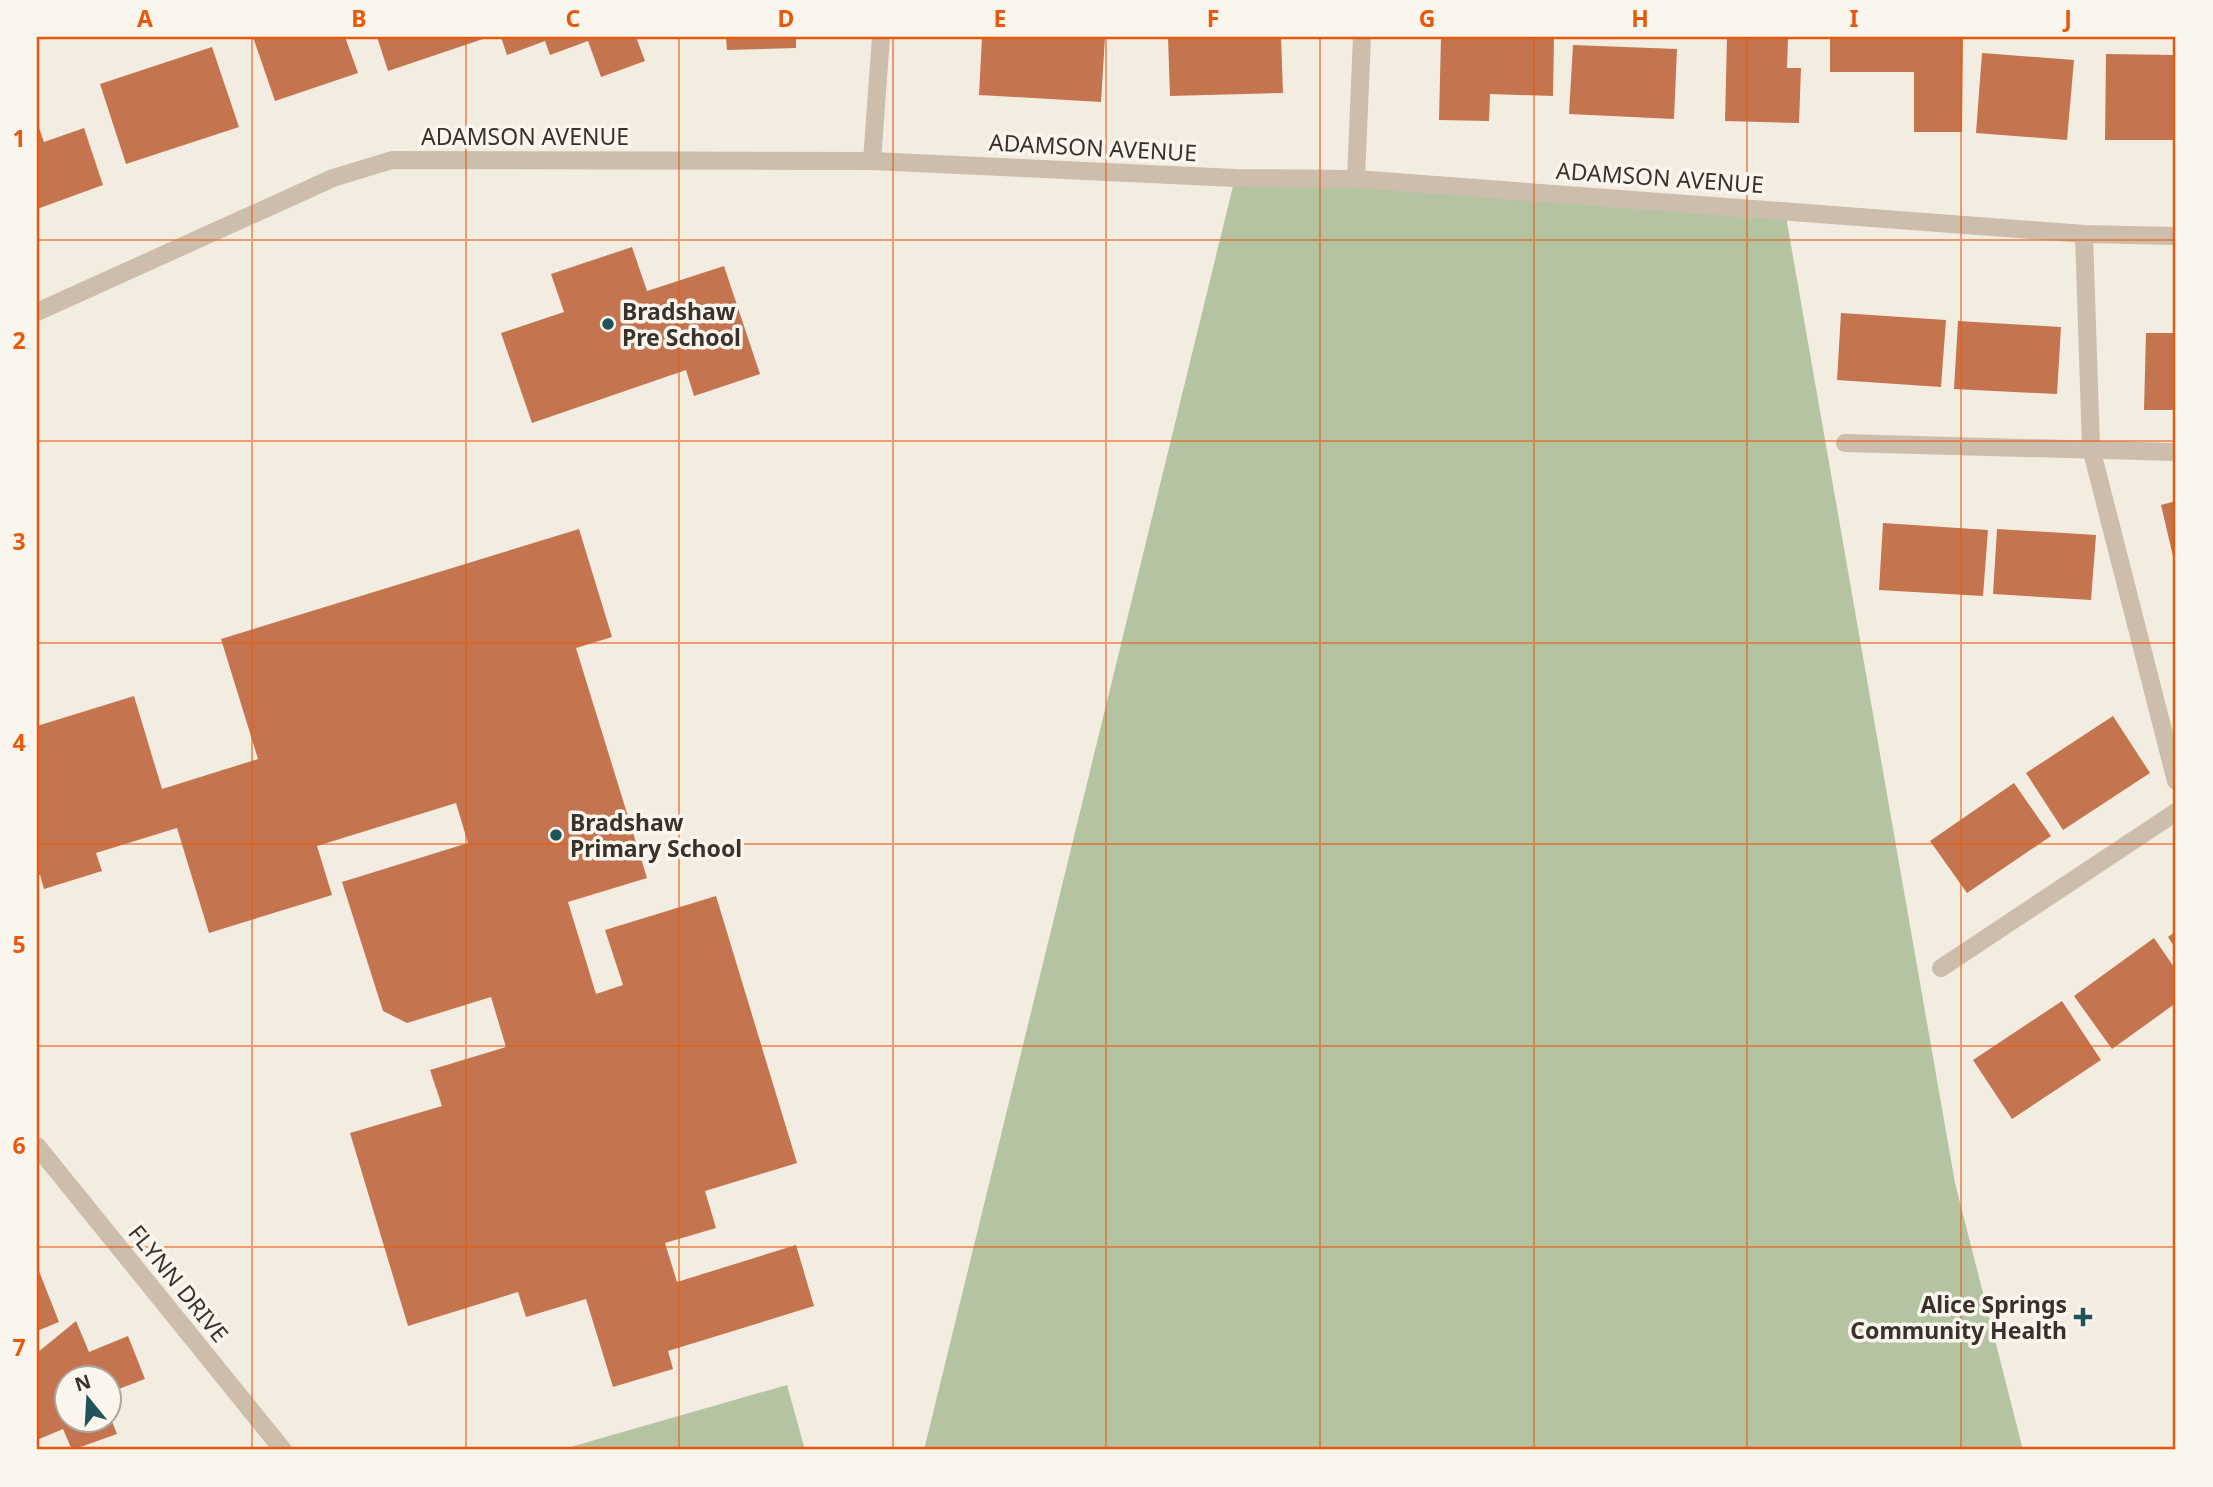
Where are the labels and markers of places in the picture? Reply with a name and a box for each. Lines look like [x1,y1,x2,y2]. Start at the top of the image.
place label: Bradshaw Pre School [622,295,741,353]
marker: Bradshaw Pre School [600,316,616,332]
place label: Bradshaw Primary School [570,806,742,864]
marker: Bradshaw Primary School [548,827,564,843]
place label: Alice Springs Community Health [1850,1288,2067,1346]
marker: Alice Springs Community Health [2073,1307,2093,1327]

